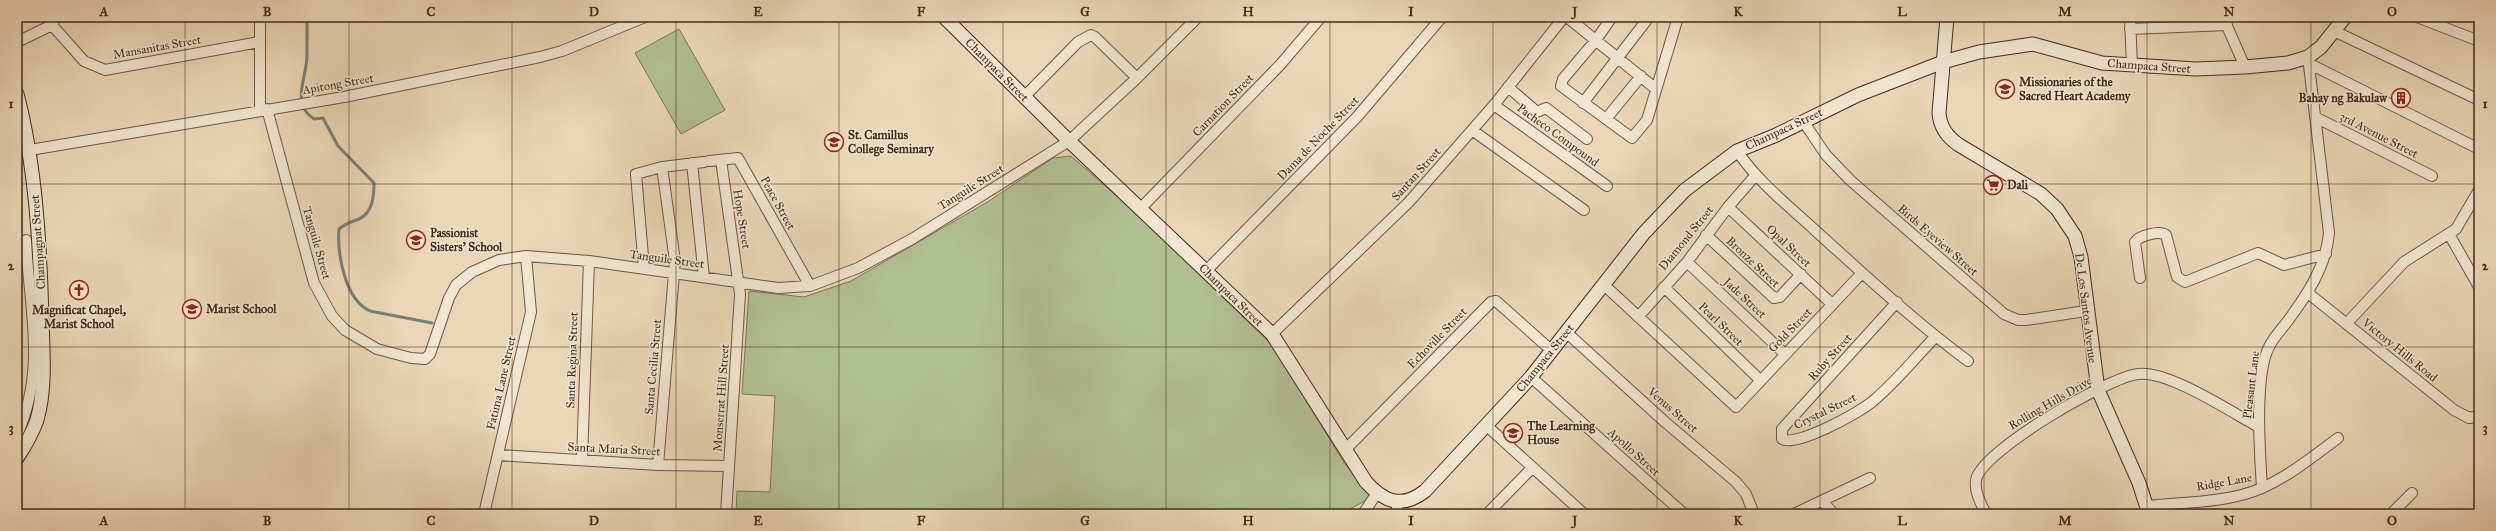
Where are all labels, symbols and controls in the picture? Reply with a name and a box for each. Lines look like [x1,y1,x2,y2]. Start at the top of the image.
text: A [99,4,109,20]
text: B [263,4,272,20]
text: C [427,4,436,20]
text: D [589,4,599,20]
text: E [753,4,763,20]
text: F [917,4,926,20]
text: G [1080,4,1090,20]
text: H [1242,4,1254,20]
text: I [1408,4,1414,20]
text: J [1570,4,1578,20]
text: K [1733,4,1743,20]
text: L [1897,4,1907,20]
text: M [2058,4,2072,20]
text: N [2223,4,2235,20]
text: O [2387,4,2397,20]
street label: Mansanitas Street [112,32,203,62]
street label: Champaca Street [962,35,1032,105]
street label: Champaca Street [2107,56,2192,76]
street label: Carnation Street [1190,70,1257,139]
street label: Apitong Street [300,71,376,98]
place label: Missionaries of the Sacred Heart Academy [2019,75,2132,104]
school or university icon: Missionaries of the Sacred Heart Academy [1994,78,2016,100]
building icon: Bahay ng Bakulaw [2390,87,2412,109]
place label: Bahay ng Bakulaw [2298,91,2388,106]
street label: Dama de Noche Street [1274,93,1362,183]
text: 1 [8,96,14,112]
text: 1 [2482,96,2488,112]
street label: Pacheco Compound [1514,101,1602,169]
street label: Champaca Street [1743,105,1826,153]
street label: 3rd Avenue Street [2337,109,2421,161]
place label: St. Camillus College Seminary [848,128,935,157]
school or university icon: St. Camillus College Seminary [823,131,845,153]
street label: Santan Street [1389,144,1444,203]
street label: Tanguile Street [935,161,1008,214]
street label: Peace Street [758,174,799,233]
supermarket icon: Dali [1982,174,2004,196]
place label: Dali [2007,178,2029,192]
street label: Hope Street [730,188,754,250]
street label: Champagnat Street [28,193,49,290]
street label: Birds Eyeview Street [1895,201,1982,279]
street label: Diamond Street [1656,202,1717,273]
street label: Tanguile Street [299,205,334,282]
street label: Opal Street [1764,222,1815,271]
place label: Passionist Sisters' School [430,226,503,254]
school or university icon: Passionist Sisters' School [405,229,427,251]
street label: Bronze Street [1723,234,1783,291]
street label: Tanguile Street [629,247,706,272]
street label: De Los Santos Avenue [2072,252,2100,364]
text: 2 [8,258,15,274]
text: 2 [2482,258,2489,274]
street label: Champaca Street [1196,261,1266,330]
street label: Jade Street [1719,273,1770,322]
church icon: Magnificat Chapel, Marist School [68,279,90,301]
school or university icon: Marist School [181,298,203,320]
street label: Pearl Street [1696,299,1747,349]
place label: Marist School [206,302,277,316]
place label: Magnificat Chapel, Marist School [32,303,126,331]
street label: Echoville Street [1404,304,1470,371]
street label: Gold Street [1765,304,1815,355]
street label: Santa Regina Street [563,311,582,409]
street label: Victory Hills Road [2359,315,2440,385]
street label: Santa Cecilia Street [642,318,664,415]
street label: Champaca Street [1513,321,1577,395]
street label: Ruby Street [1805,330,1855,383]
street label: Fatima Lane Street [483,334,519,431]
street label: Monserrat Hill Street [710,343,732,452]
street label: Pleasant Lane [2240,350,2262,420]
street label: Rolling Hills Drive [2006,373,2095,433]
street label: Venus Street [1644,384,1702,436]
street label: Crystal Street [1792,390,1859,432]
place label: The Learning House [1526,419,1595,447]
text: 3 [8,420,14,436]
text: 3 [2482,420,2488,436]
school or university icon: The Learning House [1502,422,1524,444]
street label: Apollo Street [1604,424,1663,480]
street label: Santa Maria Street [567,440,662,458]
street label: Ridge Lane [2195,470,2253,495]
text: A [99,513,109,529]
text: B [263,513,272,529]
text: C [427,513,436,529]
text: D [589,513,599,529]
text: E [753,513,763,529]
text: F [917,513,926,529]
text: G [1080,513,1090,529]
text: H [1242,513,1254,529]
text: I [1408,513,1414,529]
text: J [1570,513,1578,529]
text: K [1733,513,1743,529]
text: L [1897,513,1907,529]
text: M [2058,513,2072,529]
text: N [2223,513,2235,529]
text: O [2387,513,2397,529]

